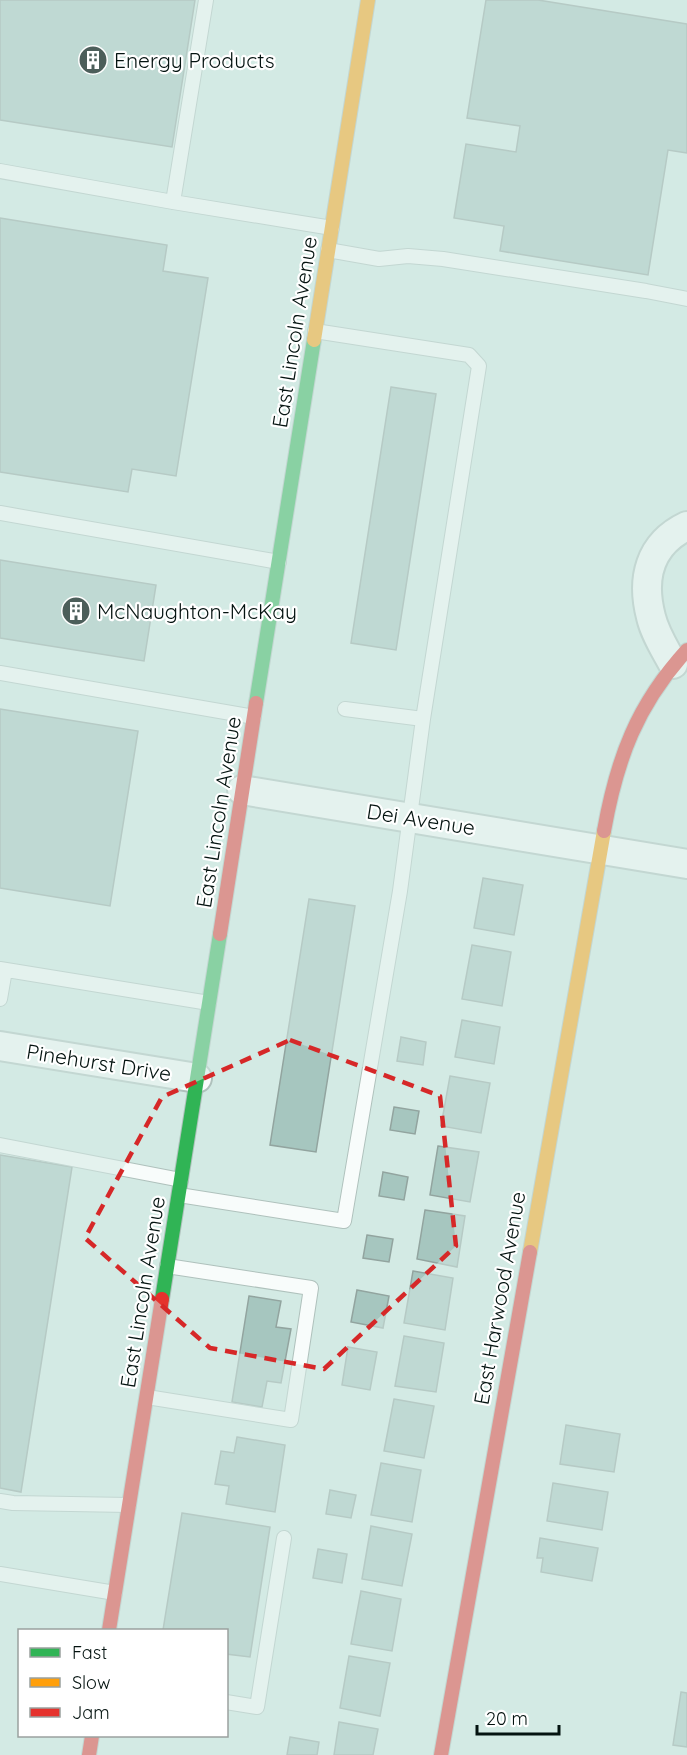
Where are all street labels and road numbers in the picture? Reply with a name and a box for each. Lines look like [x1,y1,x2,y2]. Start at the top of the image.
street label: East Lincoln Avenue [266,235,322,429]
street label: East Lincoln Avenue [190,715,246,909]
street label: Dei Avenue [365,798,477,840]
street label: Pinehurst Drive [25,1038,173,1086]
street label: East Harwood Avenue [467,1189,531,1407]
street label: East Lincoln Avenue [114,1195,170,1389]

